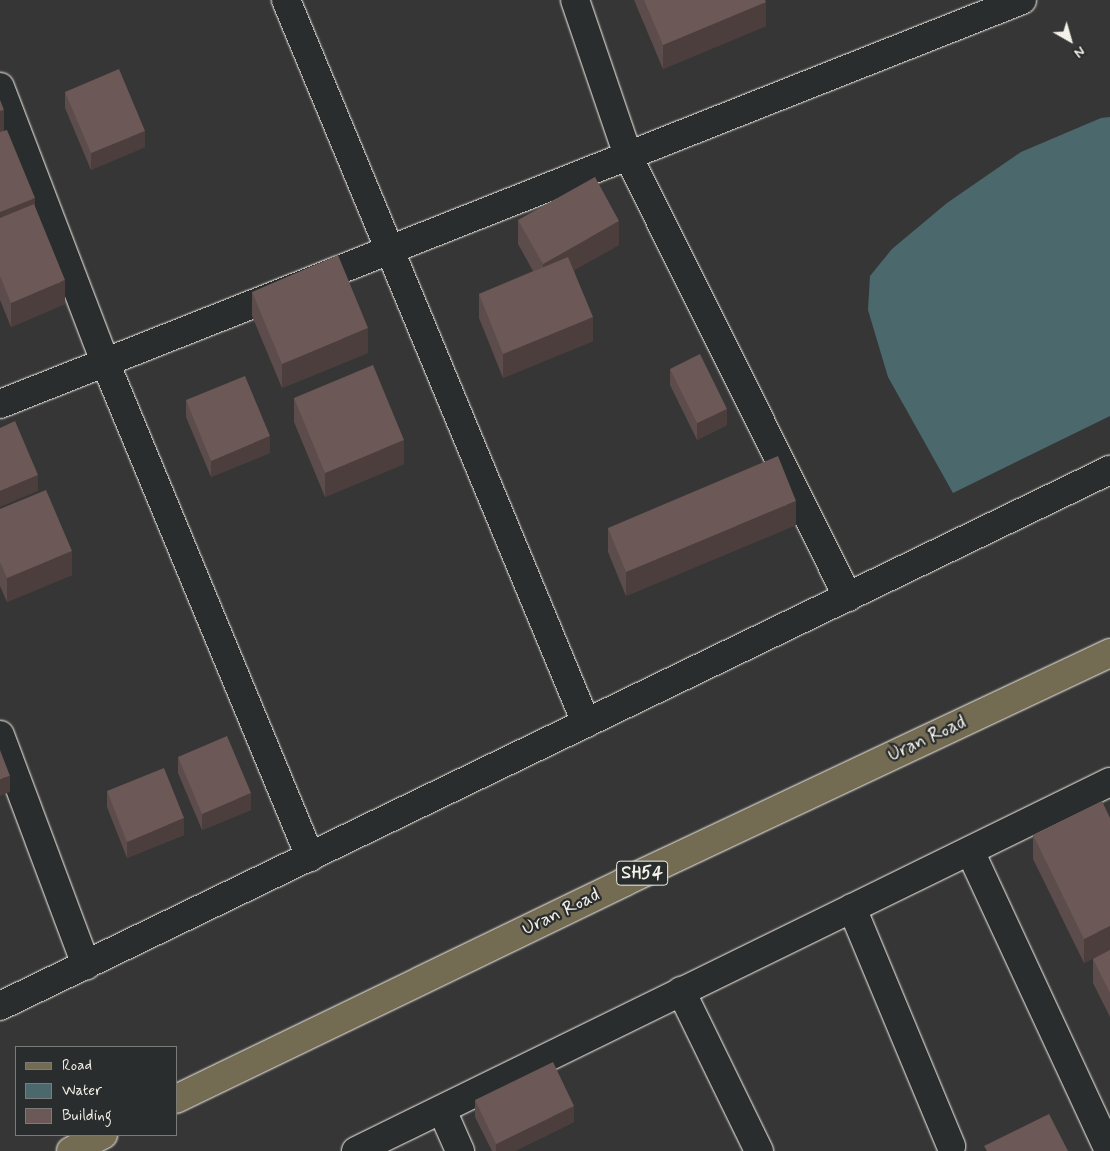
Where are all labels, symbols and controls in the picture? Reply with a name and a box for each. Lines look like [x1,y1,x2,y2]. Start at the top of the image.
north arrow [1045,15,1095,65]
text: N [1070,42,1088,62]
street label: Uran Road [885,711,969,767]
road number: SH54 [616,858,668,888]
street label: Uran Road [519,884,603,940]
legend [15,1046,178,1136]
text: Road [62,1056,92,1076]
text: Water [62,1081,102,1101]
text: Building [62,1106,112,1126]

